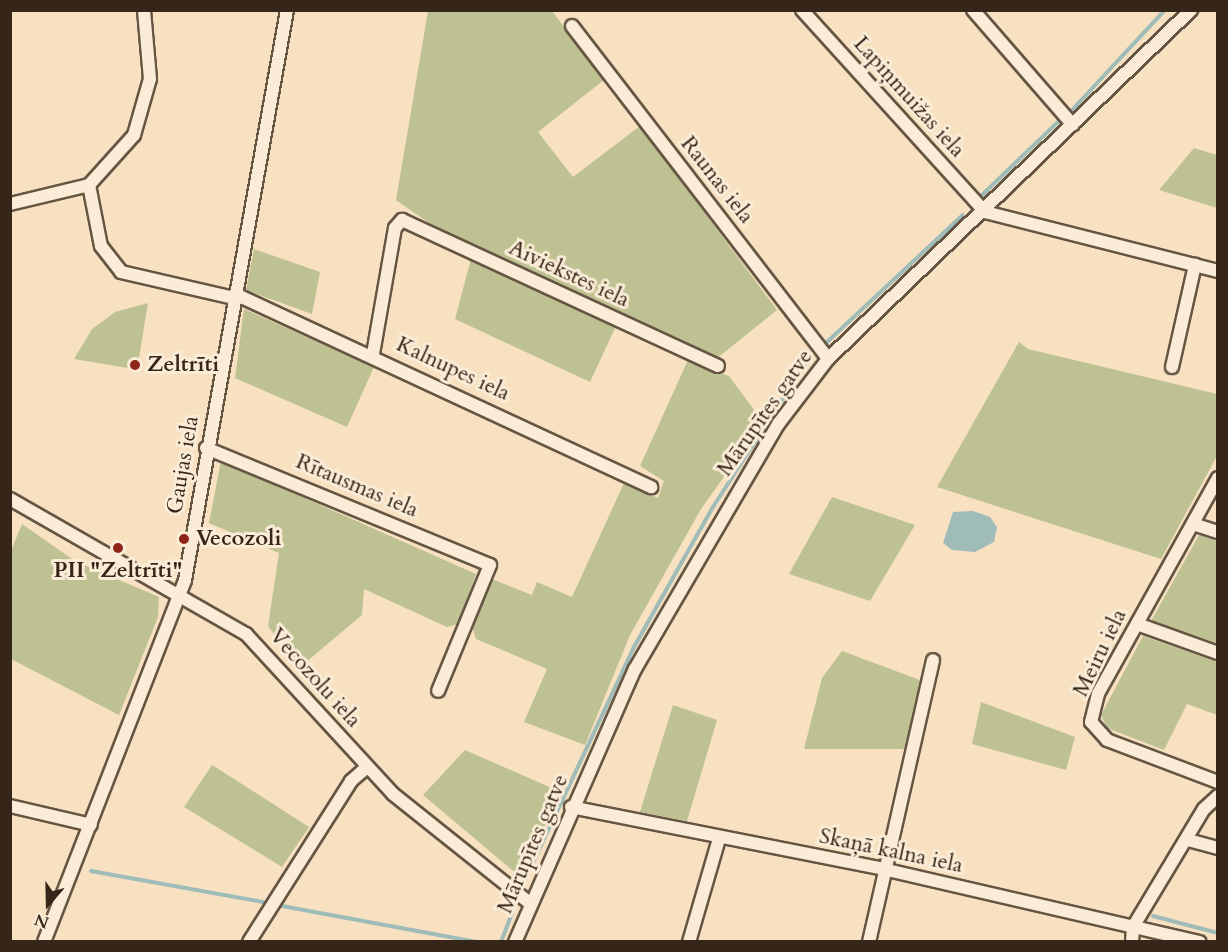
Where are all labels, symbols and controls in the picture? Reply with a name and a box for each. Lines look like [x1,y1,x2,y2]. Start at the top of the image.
street label: Lapiņmuižas iela [848,31,970,163]
street label: Raunas iela [675,131,759,229]
street label: Aiviekstes iela [505,235,633,313]
street label: Kalnupes iela [392,331,514,407]
street label: Mārupītes gatve [712,345,818,481]
place label: Zeltrīti [147,352,219,378]
marker: Zeltrīti [128,358,142,372]
street label: Gaujas iela [161,414,205,516]
street label: Rītausmas iela [292,448,422,524]
place label: Vecozoli [196,526,281,552]
marker: Vecozoli [177,532,191,546]
marker: PII "Zeltrīti" [111,541,125,555]
place label: PII "Zeltrīti" [53,558,183,584]
street label: Meiru iela [1067,605,1133,701]
street label: Vecozolu iela [263,623,367,733]
street label: Mārupītes gatve [492,770,574,918]
street label: Skaņā kalna iela [817,823,965,879]
north arrow [18,874,78,934]
text: N [32,908,52,934]

